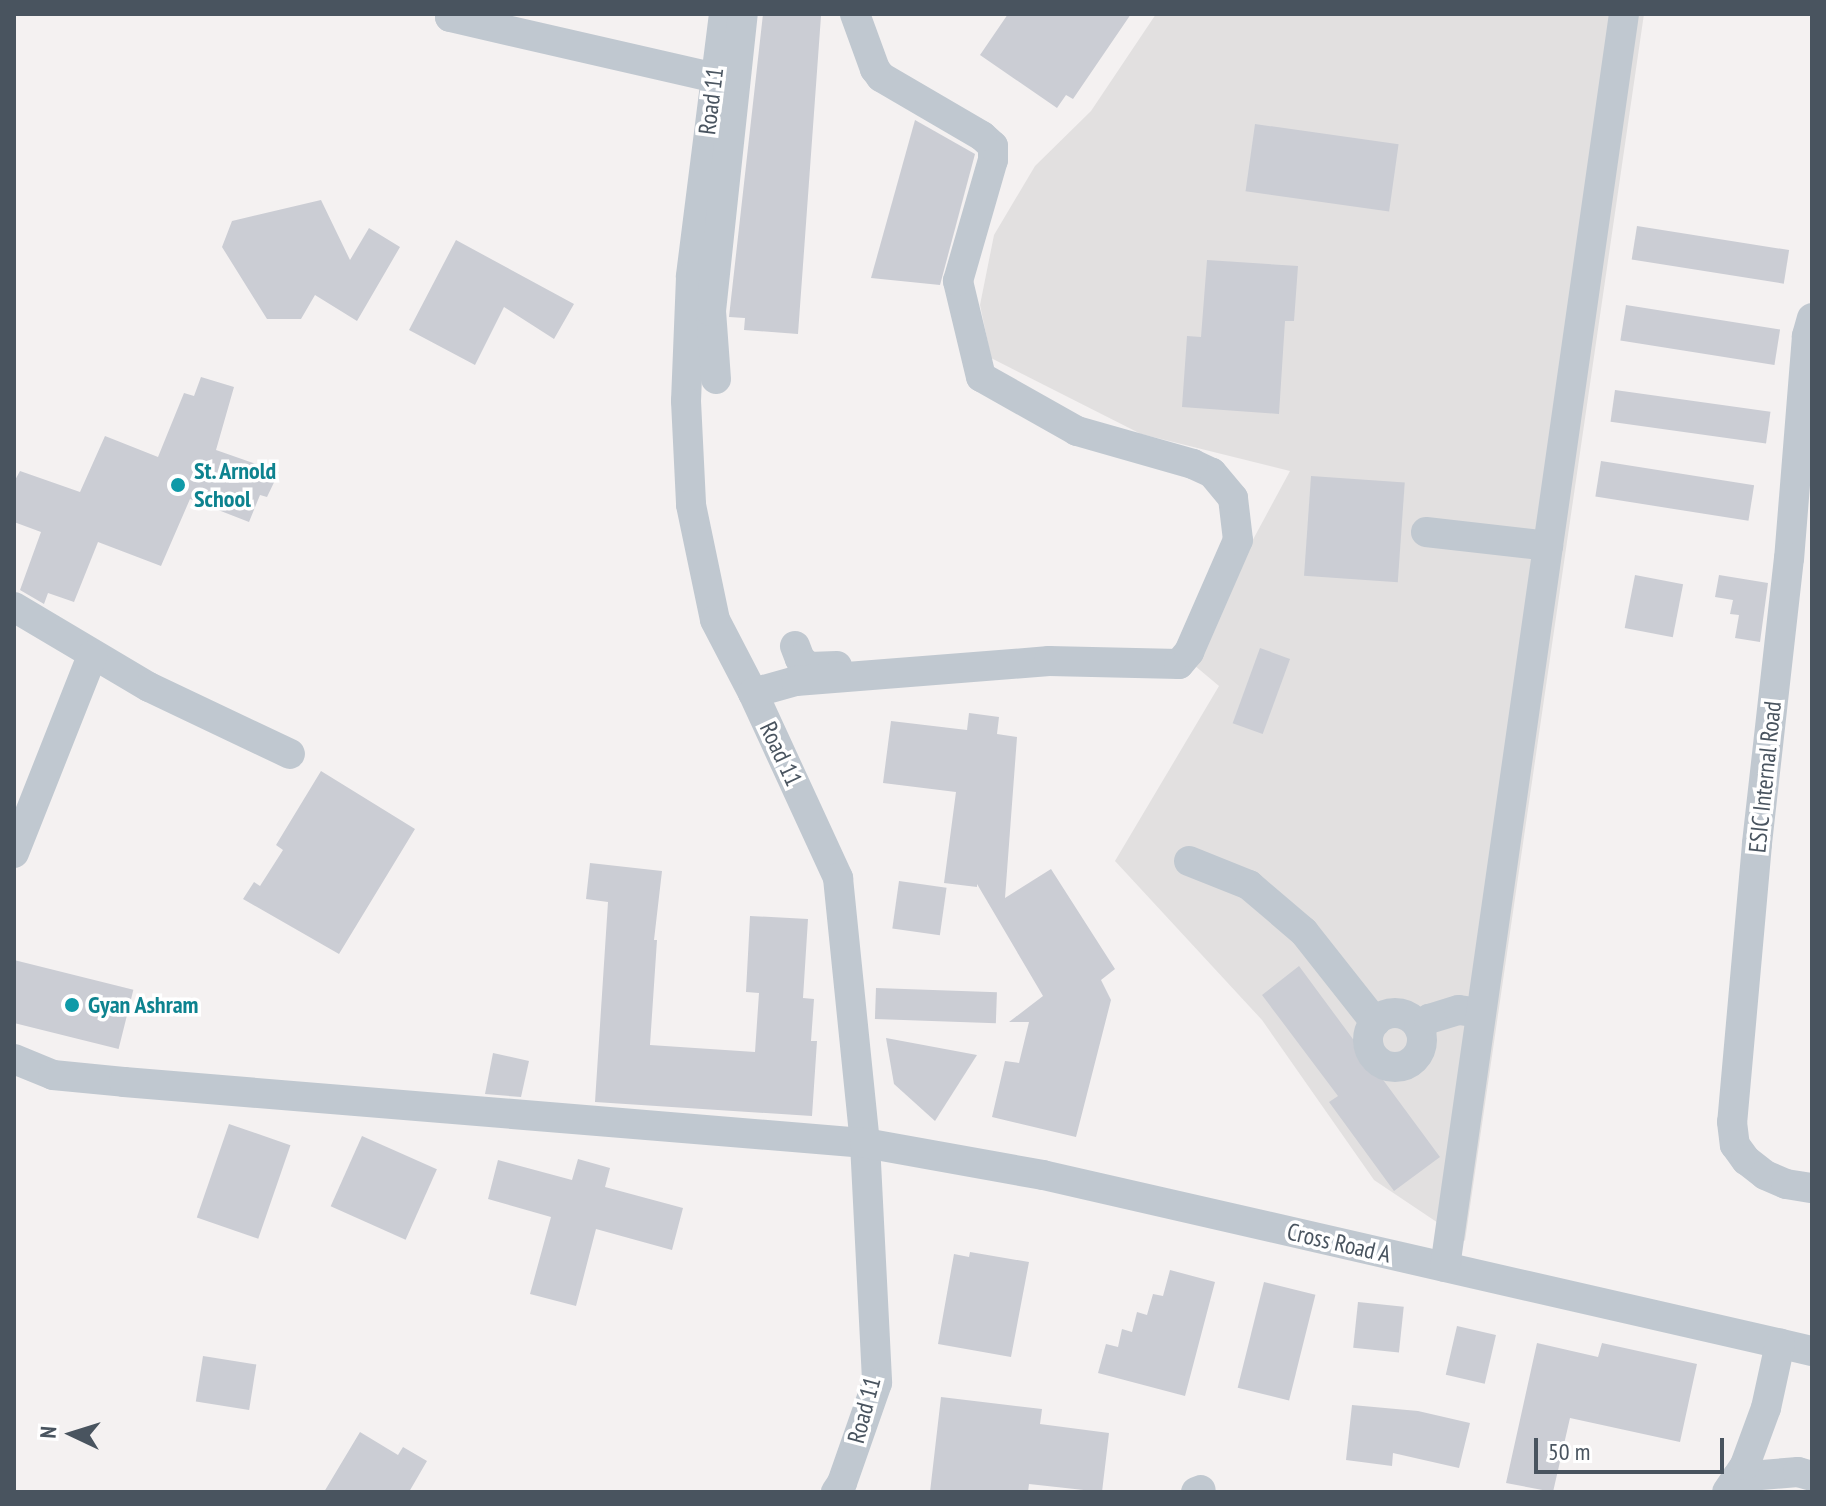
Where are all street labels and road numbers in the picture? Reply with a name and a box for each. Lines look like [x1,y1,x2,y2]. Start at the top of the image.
street label: Road 11 [693,66,729,136]
street label: ESIC Internal Road [1743,699,1787,855]
street label: Road 11 [754,717,808,791]
street label: Cross Road A [1284,1217,1394,1269]
street label: Road 11 [841,1374,887,1446]

